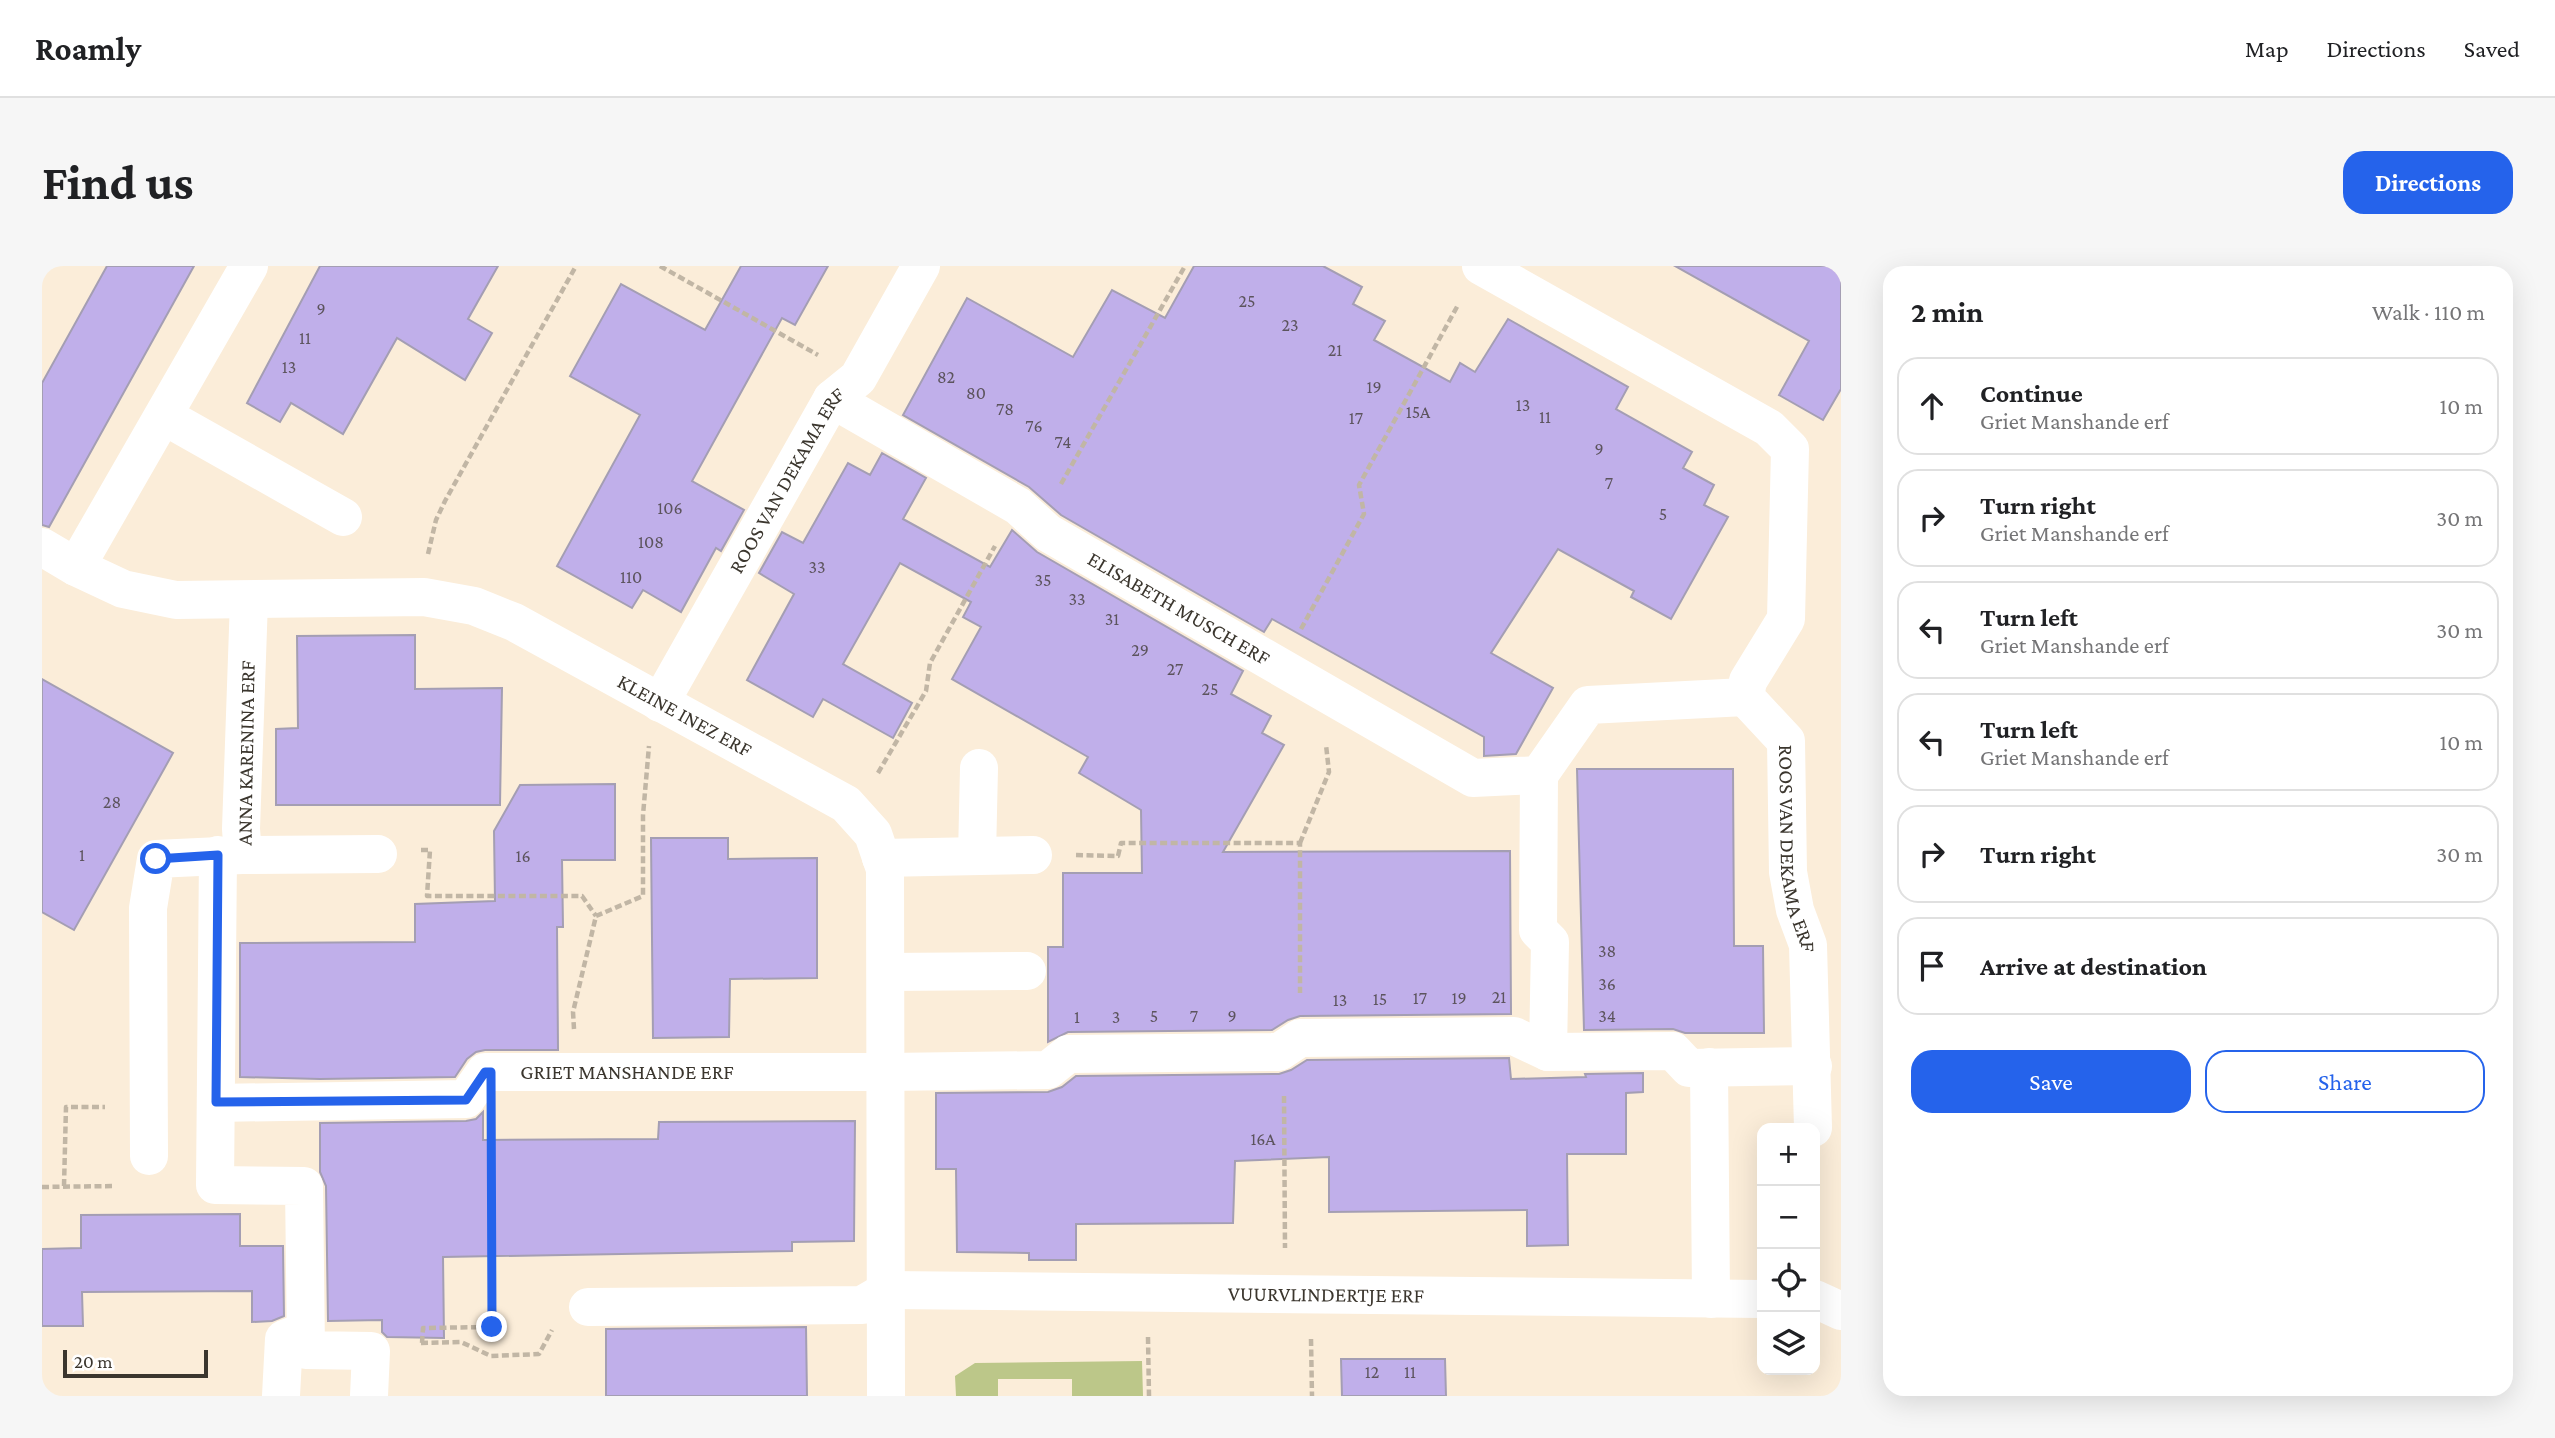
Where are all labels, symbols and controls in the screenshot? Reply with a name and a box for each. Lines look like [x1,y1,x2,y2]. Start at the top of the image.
text: Roamly [35,30,141,67]
text: Map [2245,35,2289,62]
text: Directions [2327,35,2426,62]
text: Saved [2464,35,2520,62]
button: Directions [2343,151,2513,214]
text: Find us [42,155,194,210]
house number: 25 [1238,291,1256,311]
text: 2 min [1911,295,1983,328]
house number: 9 [316,299,326,319]
text: Walk · 110 m [2372,299,2485,325]
house number: 23 [1281,315,1299,335]
house number: 11 [299,328,311,348]
house number: 21 [1328,340,1342,360]
house number: 13 [282,357,296,377]
house number: 82 [937,367,955,387]
house number: 19 [1366,377,1382,397]
text: Continue [1980,379,2083,408]
street label: ROOS VAN DEKAMA ERF [724,382,849,577]
house number: 80 [966,383,986,403]
icon: ahead [1913,387,1951,425]
text: 10 m [2440,393,2483,419]
house number: 13 [1516,395,1530,415]
house number: 78 [996,399,1014,419]
house number: 15A [1406,402,1431,422]
house number: 11 [1539,407,1551,427]
house number: 17 [1349,408,1363,428]
text: Griet Manshande erf [1980,408,2169,434]
house number: 76 [1025,416,1043,436]
house number: 74 [1055,432,1071,452]
house number: 9 [1594,439,1604,459]
house number: 7 [1605,473,1613,493]
text: Turn right [1980,491,2096,520]
house number: 106 [657,498,683,518]
icon: right [1913,499,1951,537]
house number: 5 [1659,504,1667,524]
text: 30 m [2436,505,2483,531]
text: Griet Manshande erf [1980,520,2169,546]
house number: 108 [638,532,664,552]
street label: ELISABETH MUSCH ERF [1083,546,1275,671]
house number: 33 [809,557,826,577]
house number: 110 [620,567,642,587]
house number: 35 [1034,570,1052,590]
house number: 33 [1069,589,1086,609]
text: Turn left [1980,603,2078,632]
house number: 31 [1105,609,1119,629]
icon: left [1913,611,1951,649]
text: 30 m [2436,617,2483,643]
text: Griet Manshande erf [1980,632,2169,658]
house number: 29 [1131,640,1149,660]
house number: 27 [1167,659,1183,679]
street label: ANNA KARENINA ERF [232,660,260,846]
street label: KLEINE INEZ ERF [613,669,756,762]
house number: 25 [1201,679,1219,699]
text: Turn left [1980,715,2078,744]
icon: left [1913,723,1951,761]
text: 10 m [2440,729,2483,755]
street label: ROOS VAN DEKAMA ERF [1774,744,1820,953]
text: Griet Manshande erf [1980,744,2169,770]
house number: 28 [103,792,121,812]
icon: right [1913,835,1951,873]
text: Turn right [1980,840,2096,869]
text: 30 m [2436,841,2483,867]
route start [140,843,171,874]
house number: 1 [79,845,85,865]
house number: 16 [515,846,531,866]
house number: 38 [1598,941,1616,961]
icon: arrive [1913,947,1951,985]
text: Arrive at destination [1980,952,2207,981]
house number: 36 [1598,974,1616,994]
house number: 21 [1492,987,1506,1007]
house number: 17 [1413,988,1427,1008]
house number: 19 [1451,988,1467,1008]
house number: 15 [1373,989,1387,1009]
house number: 13 [1333,990,1347,1010]
house number: 5 [1150,1006,1158,1026]
house number: 7 [1190,1006,1198,1026]
house number: 9 [1227,1006,1237,1026]
house number: 34 [1598,1006,1616,1026]
house number: 1 [1074,1007,1080,1027]
house number: 3 [1112,1007,1120,1027]
button: Save [1911,1050,2191,1113]
button: Share [2205,1050,2485,1113]
street label: GRIET MANSHANDE ERF [520,1060,734,1084]
map controls [1757,1123,1820,1375]
button: + [1757,1123,1820,1186]
house number: 16A [1250,1129,1276,1149]
button: − [1757,1186,1820,1249]
button: locate [1757,1249,1820,1312]
street label: VUURVLINDERTJE ERF [1228,1282,1425,1308]
route end [476,1311,507,1342]
button: layers [1757,1312,1820,1375]
scale bar [63,1347,208,1379]
text: 20 m [74,1351,113,1372]
house number: 12 [1365,1362,1379,1382]
house number: 11 [1404,1362,1416,1382]

